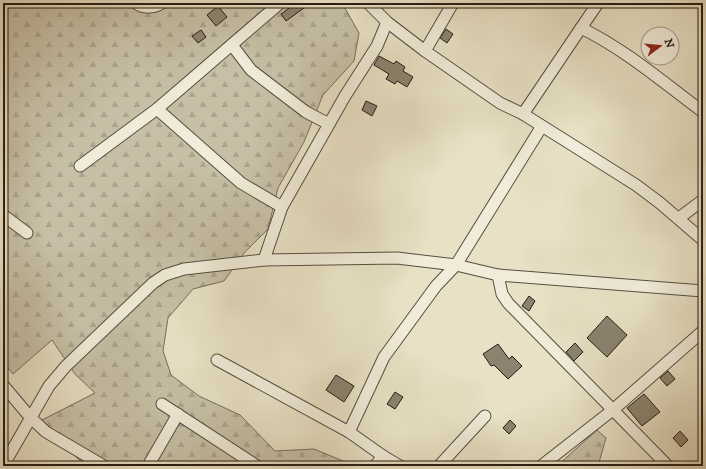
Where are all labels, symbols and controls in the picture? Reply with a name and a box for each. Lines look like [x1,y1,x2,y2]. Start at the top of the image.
north arrow [640,26,680,66]
text: N [661,37,677,50]

